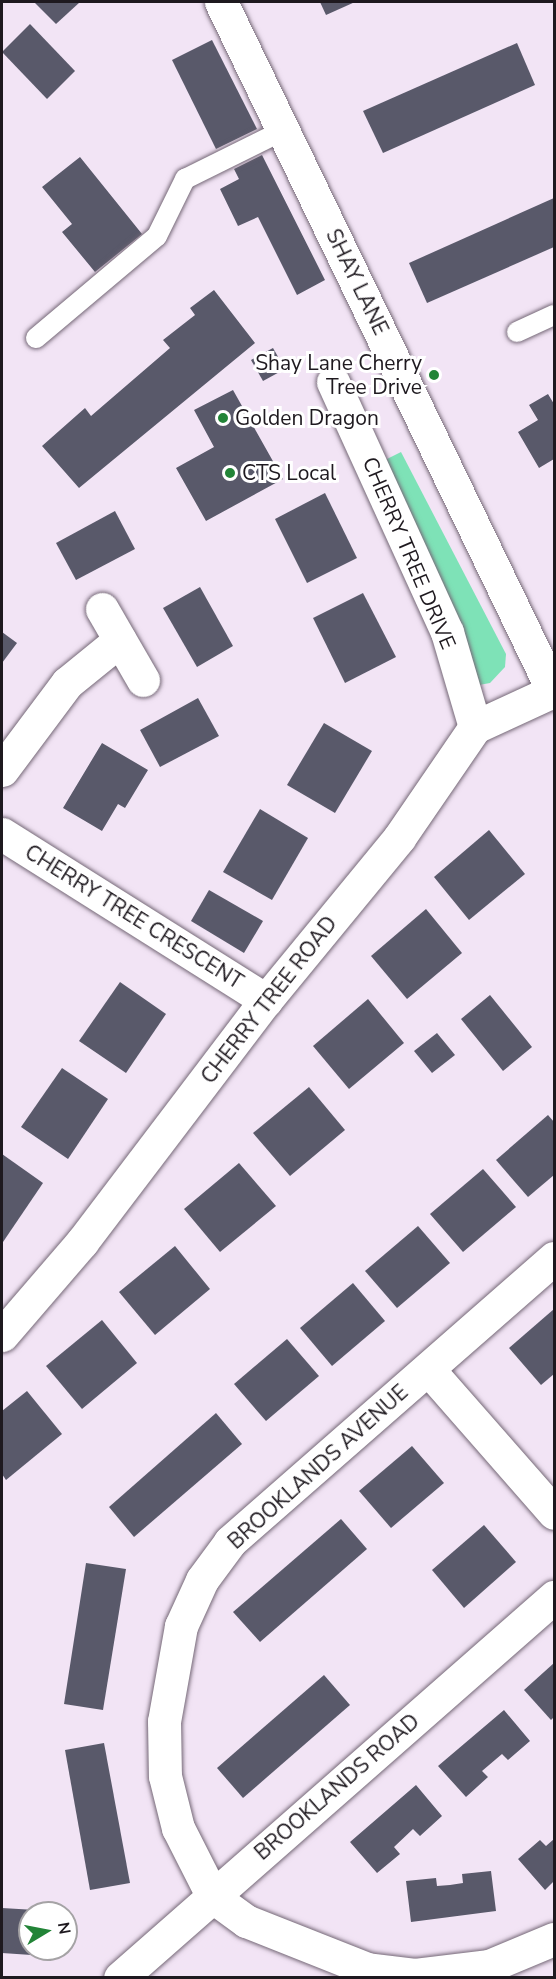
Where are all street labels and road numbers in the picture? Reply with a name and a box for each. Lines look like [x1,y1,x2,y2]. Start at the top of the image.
street label: SHAY LANE [321,225,393,339]
street label: CHERRY TREE DRIVE [357,453,461,653]
street label: CHERRY TREE CRESCENT [20,839,248,995]
street label: CHERRY TREE ROAD [196,911,342,1089]
street label: BROOKLANDS AVENUE [223,1380,413,1554]
street label: BROOKLANDS ROAD [250,1709,424,1865]

